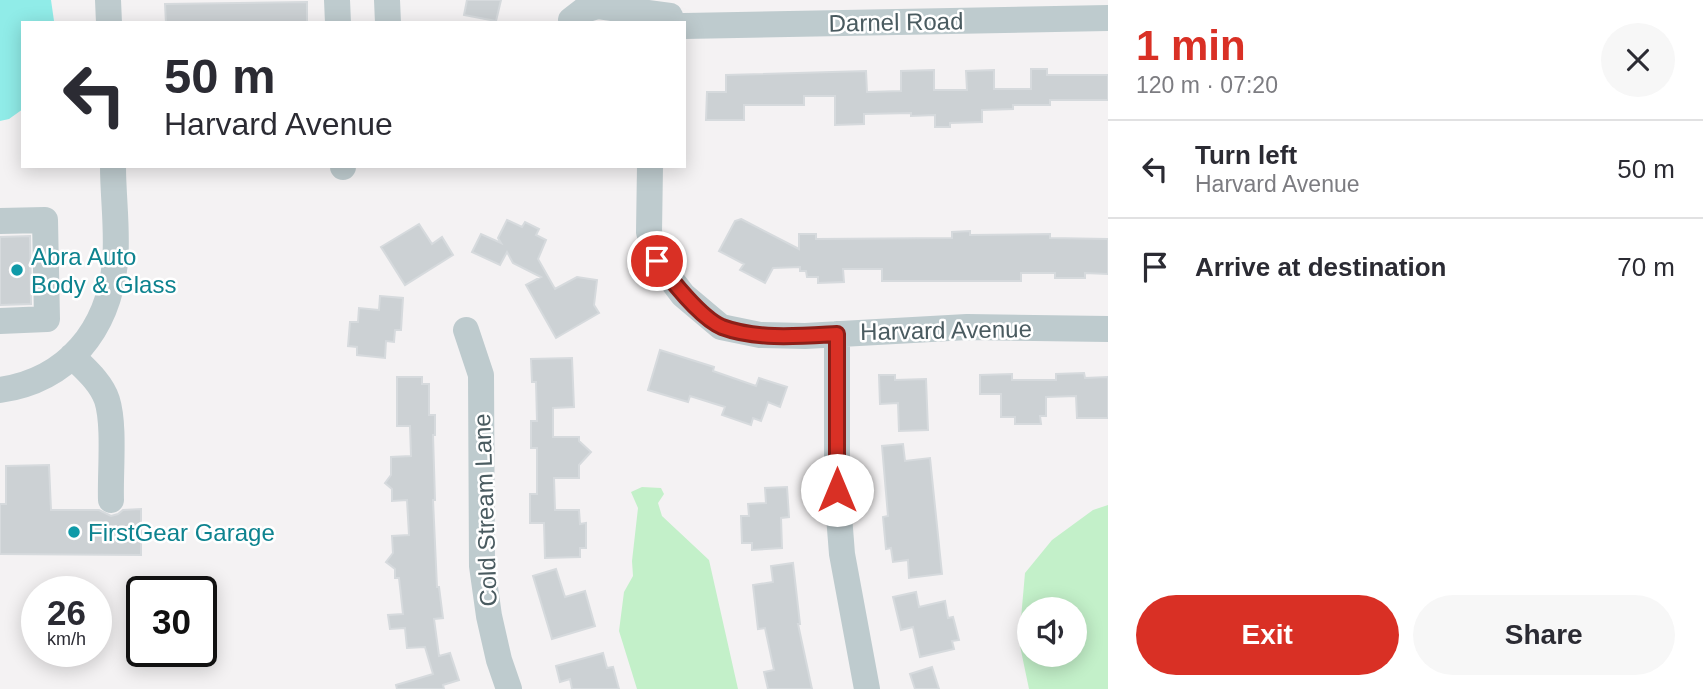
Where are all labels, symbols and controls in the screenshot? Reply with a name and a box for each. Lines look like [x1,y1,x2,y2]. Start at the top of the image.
street label: Darnel Road [828,7,964,37]
text: 1 min [1136,22,1246,69]
button: close [1601,23,1675,97]
icon: left [49,49,140,140]
text: 50 m [164,49,276,103]
text: 120 m · 07:20 [1136,72,1278,98]
text: Harvard Avenue [164,106,393,142]
text: Turn left [1195,140,1297,170]
icon: left [1136,150,1174,188]
text: 50 m [1617,154,1675,184]
text: Harvard Avenue [1195,171,1360,197]
pin [627,231,687,291]
icon: arrive [638,242,676,280]
place label: Abra Auto Body & Glass [31,243,176,298]
icon: arrive [1136,248,1174,286]
text: Arrive at destination [1195,252,1446,282]
text: 70 m [1617,252,1675,282]
marker: Abra Auto Body & Glass [9,262,25,278]
street label: Harvard Avenue [860,315,1032,345]
street label: Cold Stream Lane [468,413,502,607]
position arrow [800,453,874,527]
place label: FirstGear Garage [88,519,275,546]
marker: FirstGear Garage [66,524,82,540]
speed limit sign: 30 [126,576,217,667]
text: 26 [47,593,86,632]
button: Exit [1136,595,1399,675]
button: Share [1413,595,1675,675]
map controls [1017,597,1087,667]
button: sound [1017,597,1087,667]
text: km/h [47,629,86,649]

